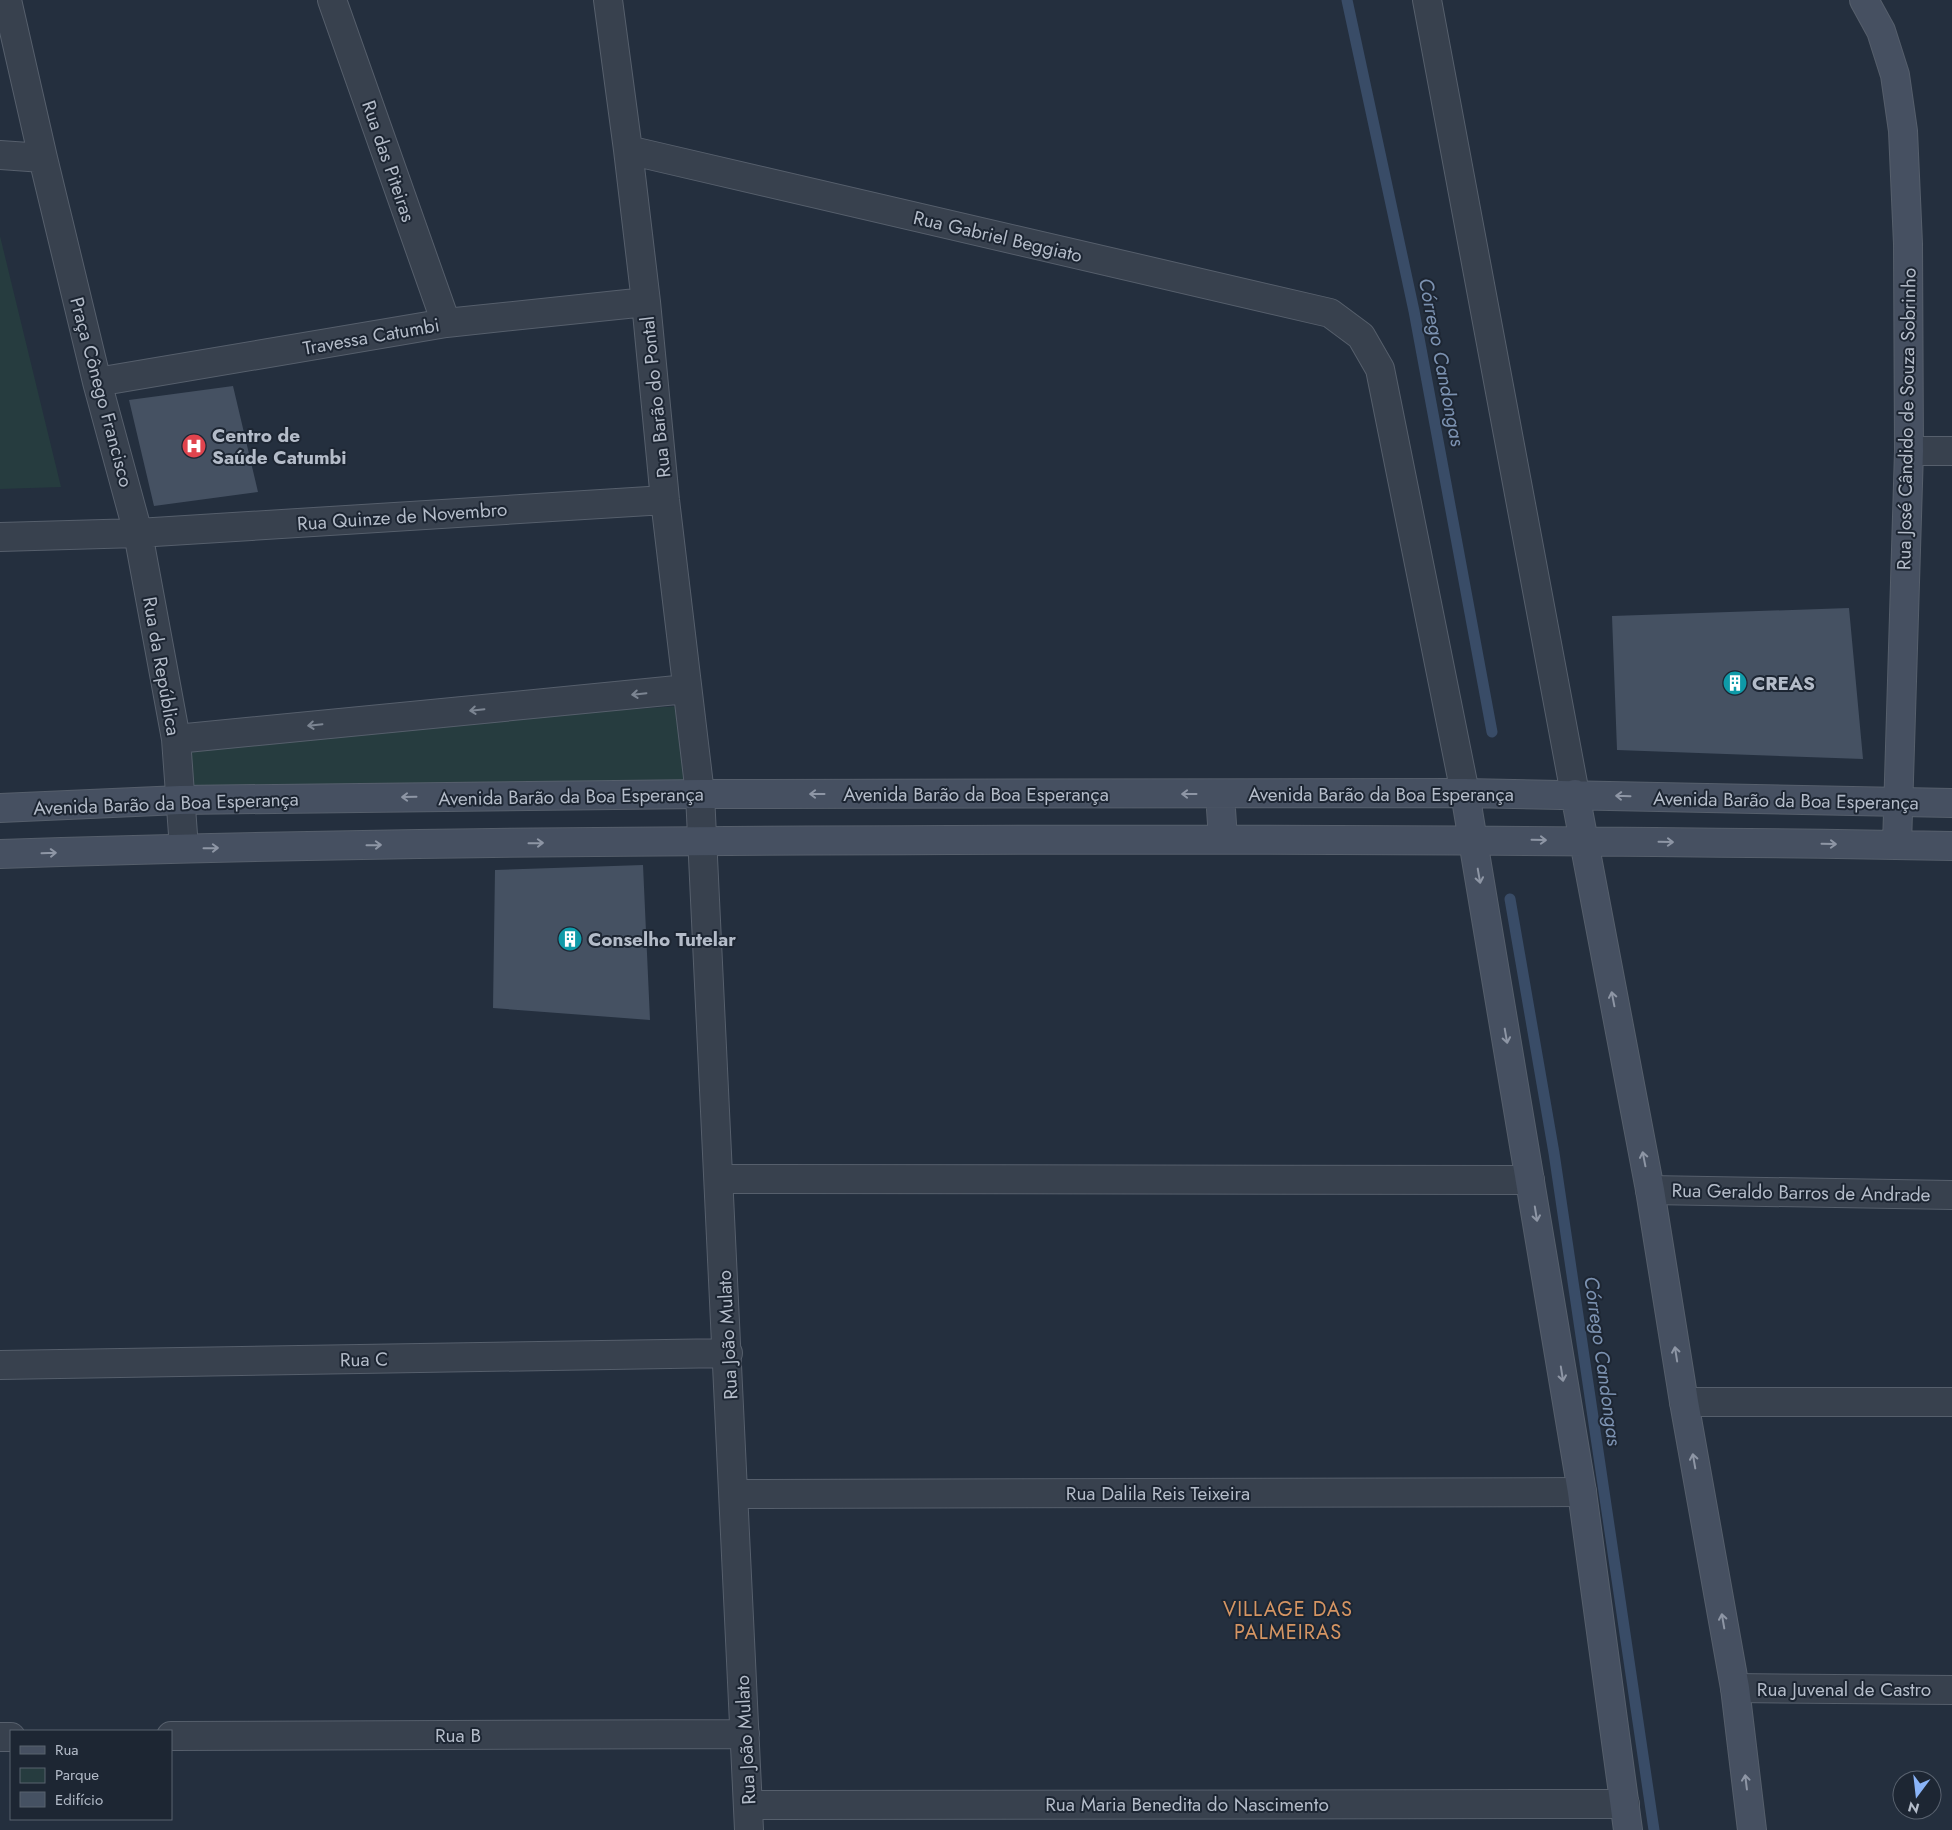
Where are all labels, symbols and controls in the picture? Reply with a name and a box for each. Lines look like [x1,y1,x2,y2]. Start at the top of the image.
street label: Rua das Piteiras [355,97,422,226]
street label: Rua Gabriel Beggiato [911,204,1085,269]
street label: Rua José Cândido de Souza Sobrinho [1890,268,1923,570]
water label: Córrego Candongas [1411,275,1472,449]
street label: Praça Cônego Francisco [63,294,140,490]
street label: Travessa Catumbi [301,311,441,362]
street label: Rua Barão do Pontal [634,315,677,479]
place label: Centro de Saúde Catumbi [212,422,346,471]
hospital icon: Centro de Saúde Catumbi [181,433,207,459]
street label: Rua Quinze de Novembro [296,496,508,537]
street label: Rua da República [136,594,187,738]
building icon: CREAS [1722,670,1748,696]
place label: CREAS [1752,670,1815,697]
one-way arrow [631,689,647,699]
one-way arrow [469,705,485,714]
one-way arrow [308,721,324,730]
street label: Avenida Barão da Boa Esperança [438,781,704,812]
street label: Avenida Barão da Boa Esperança [843,781,1109,808]
street label: Avenida Barão da Boa Esperança [1248,781,1514,808]
street label: Avenida Barão da Boa Esperança [33,785,299,822]
street label: Avenida Barão da Boa Esperança [1653,785,1919,816]
one-way arrow [809,789,825,799]
one-way arrow [1181,789,1198,799]
one-way arrow [1616,791,1632,800]
one-way arrow [401,793,417,802]
one-way arrow [1530,835,1546,845]
one-way arrow [1658,837,1674,847]
one-way arrow [528,838,544,848]
one-way arrow [1820,839,1837,849]
one-way arrow [365,841,381,850]
one-way arrow [202,843,219,853]
one-way arrow [40,848,56,857]
one-way arrow [1474,868,1484,884]
building icon: Conselho Tutelar [557,926,583,952]
place label: Conselho Tutelar [588,926,736,953]
one-way arrow [1608,992,1617,1008]
one-way arrow [1501,1028,1511,1044]
one-way arrow [1638,1151,1648,1167]
street label: Rua Geraldo Barros de Andrade [1671,1177,1931,1208]
one-way arrow [1531,1205,1541,1221]
street label: Rua João Mulato [711,1270,744,1400]
water label: Córrego Candongas [1576,1274,1629,1448]
street label: Rua C [340,1346,388,1373]
one-way arrow [1671,1346,1681,1362]
one-way arrow [1558,1366,1568,1382]
one-way arrow [1689,1453,1699,1469]
street label: Rua Dalila Reis Teixeira [1066,1480,1250,1507]
district label: VILLAGE DAS PALMEIRAS [1223,1595,1353,1647]
one-way arrow [1718,1613,1727,1629]
street label: Rua João Mulato [729,1675,762,1805]
street label: Rua Juvenal de Castro [1757,1676,1931,1703]
street label: Rua B [435,1722,481,1749]
legend [10,1730,172,1820]
text: Rua [55,1739,79,1761]
text: Parque [55,1764,99,1786]
north arrow [1892,1770,1942,1820]
one-way arrow [1741,1774,1751,1790]
text: Edifício [55,1789,103,1811]
street label: Rua Maria Benedita do Nascimento [1045,1791,1329,1818]
text: N [1906,1796,1922,1819]

